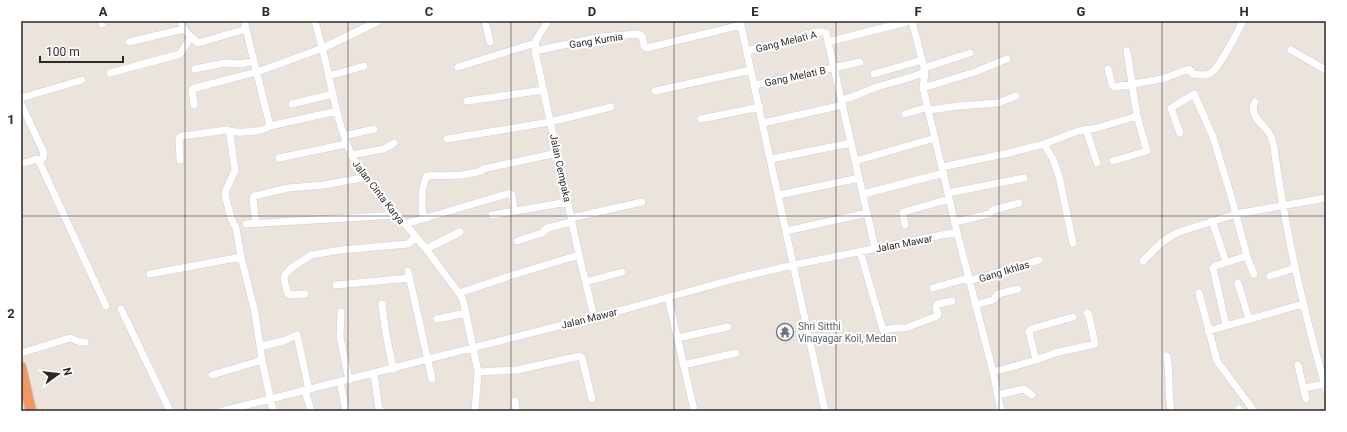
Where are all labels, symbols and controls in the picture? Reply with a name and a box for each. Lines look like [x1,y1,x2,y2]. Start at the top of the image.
text: A [99,4,108,19]
text: B [262,4,270,19]
text: C [425,4,434,19]
text: D [588,4,596,19]
text: E [751,4,759,19]
text: F [914,4,922,19]
text: G [1077,4,1086,19]
text: H [1239,4,1249,19]
street label: Gang Melati A [754,28,818,54]
street label: Gang Kurnia [568,31,624,50]
scale bar [40,38,123,64]
text: 100 m [46,45,80,59]
street label: Gang Melati B [764,65,827,88]
text: 1 [7,112,15,127]
street label: Jalan Cempaka [548,133,573,203]
street label: Jalan Cinta Karya [350,158,407,226]
street label: Jalan Mawar [875,233,934,254]
street label: Gang Ikhlas [978,259,1031,284]
text: 2 [7,306,15,321]
street label: Jalan Mawar [560,306,619,331]
place label: Shri Sitthi Vinayagar Koil, Medan [798,321,897,344]
temple icon: Shri Sitthi Vinayagar Koil, Medan [775,322,795,342]
north arrow [38,354,78,394]
text: N [60,366,75,377]

